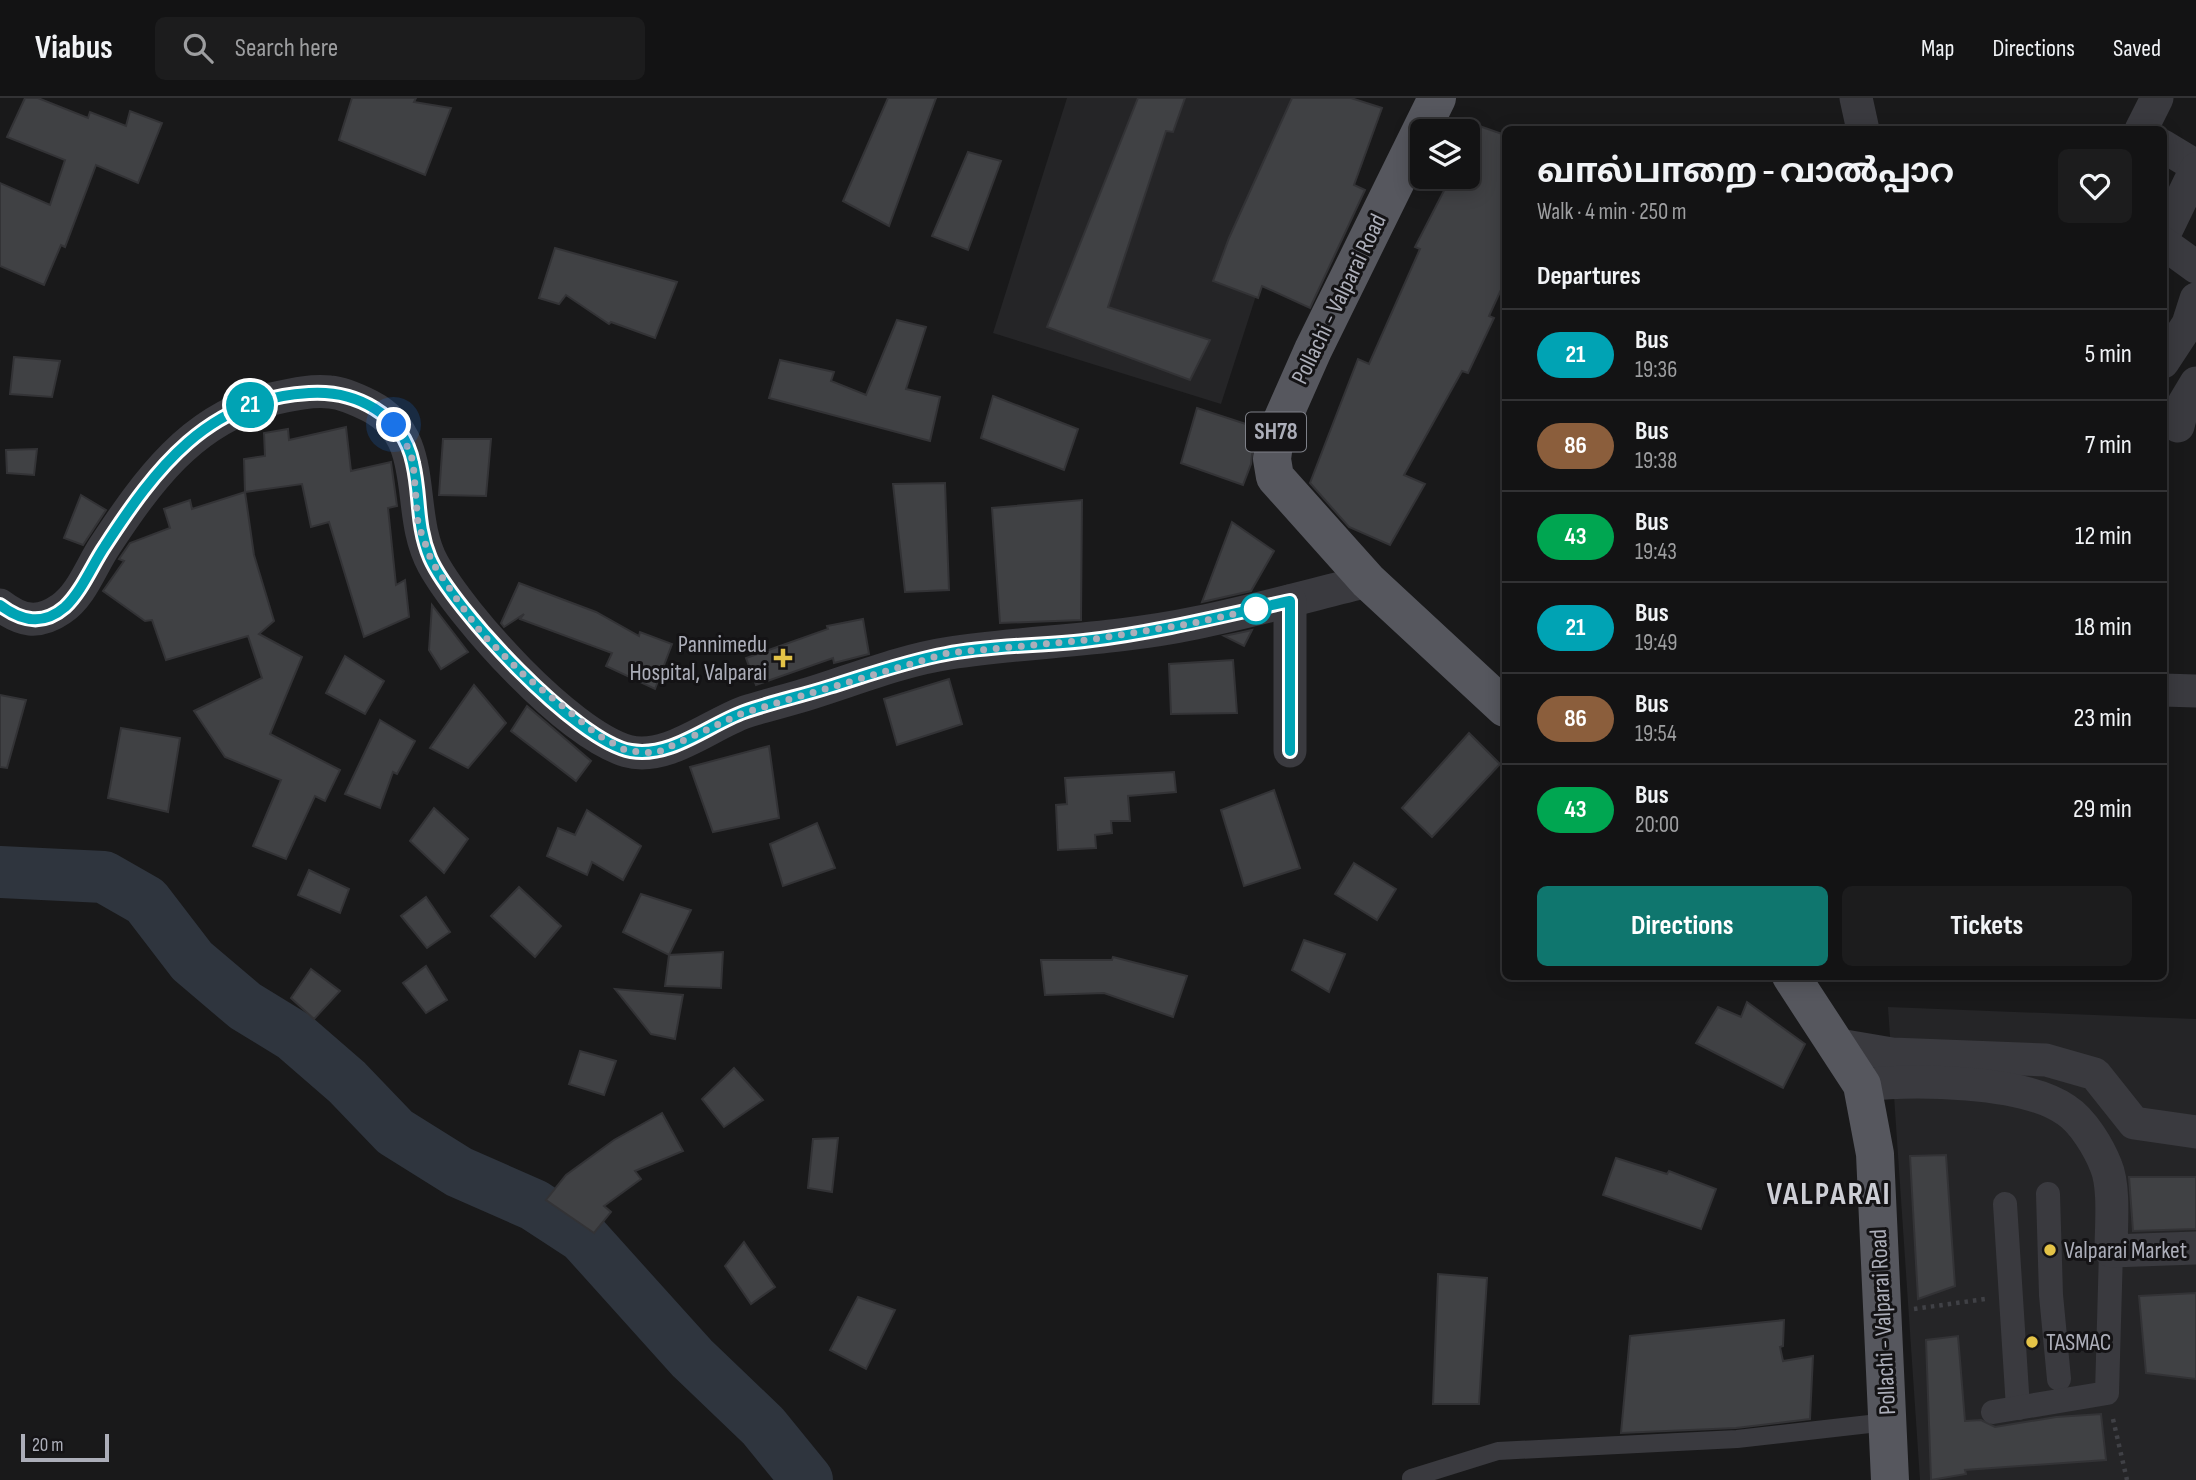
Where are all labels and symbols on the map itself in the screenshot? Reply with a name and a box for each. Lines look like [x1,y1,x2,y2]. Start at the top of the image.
street label: Pollachi - Valparai Road [1285,209,1393,389]
line badge: 21 [218,382,282,428]
your location [376,407,411,442]
road number: SH78 [1246,412,1306,452]
unlabelled marker [1241,594,1271,624]
place label: Pannimedu Hospital, Valparai [629,630,767,687]
marker: Pannimedu Hospital, Valparai [773,648,793,668]
district label: VALPARAI [1766,1175,1892,1214]
street label: Pollachi - Valparai Road [1864,1228,1902,1416]
place label: Valparai Market [2064,1236,2187,1265]
marker: Valparai Market [2042,1242,2058,1258]
place label: TASMAC [2046,1328,2111,1357]
marker: TASMAC [2024,1334,2040,1350]
scale bar [21,1431,108,1463]

